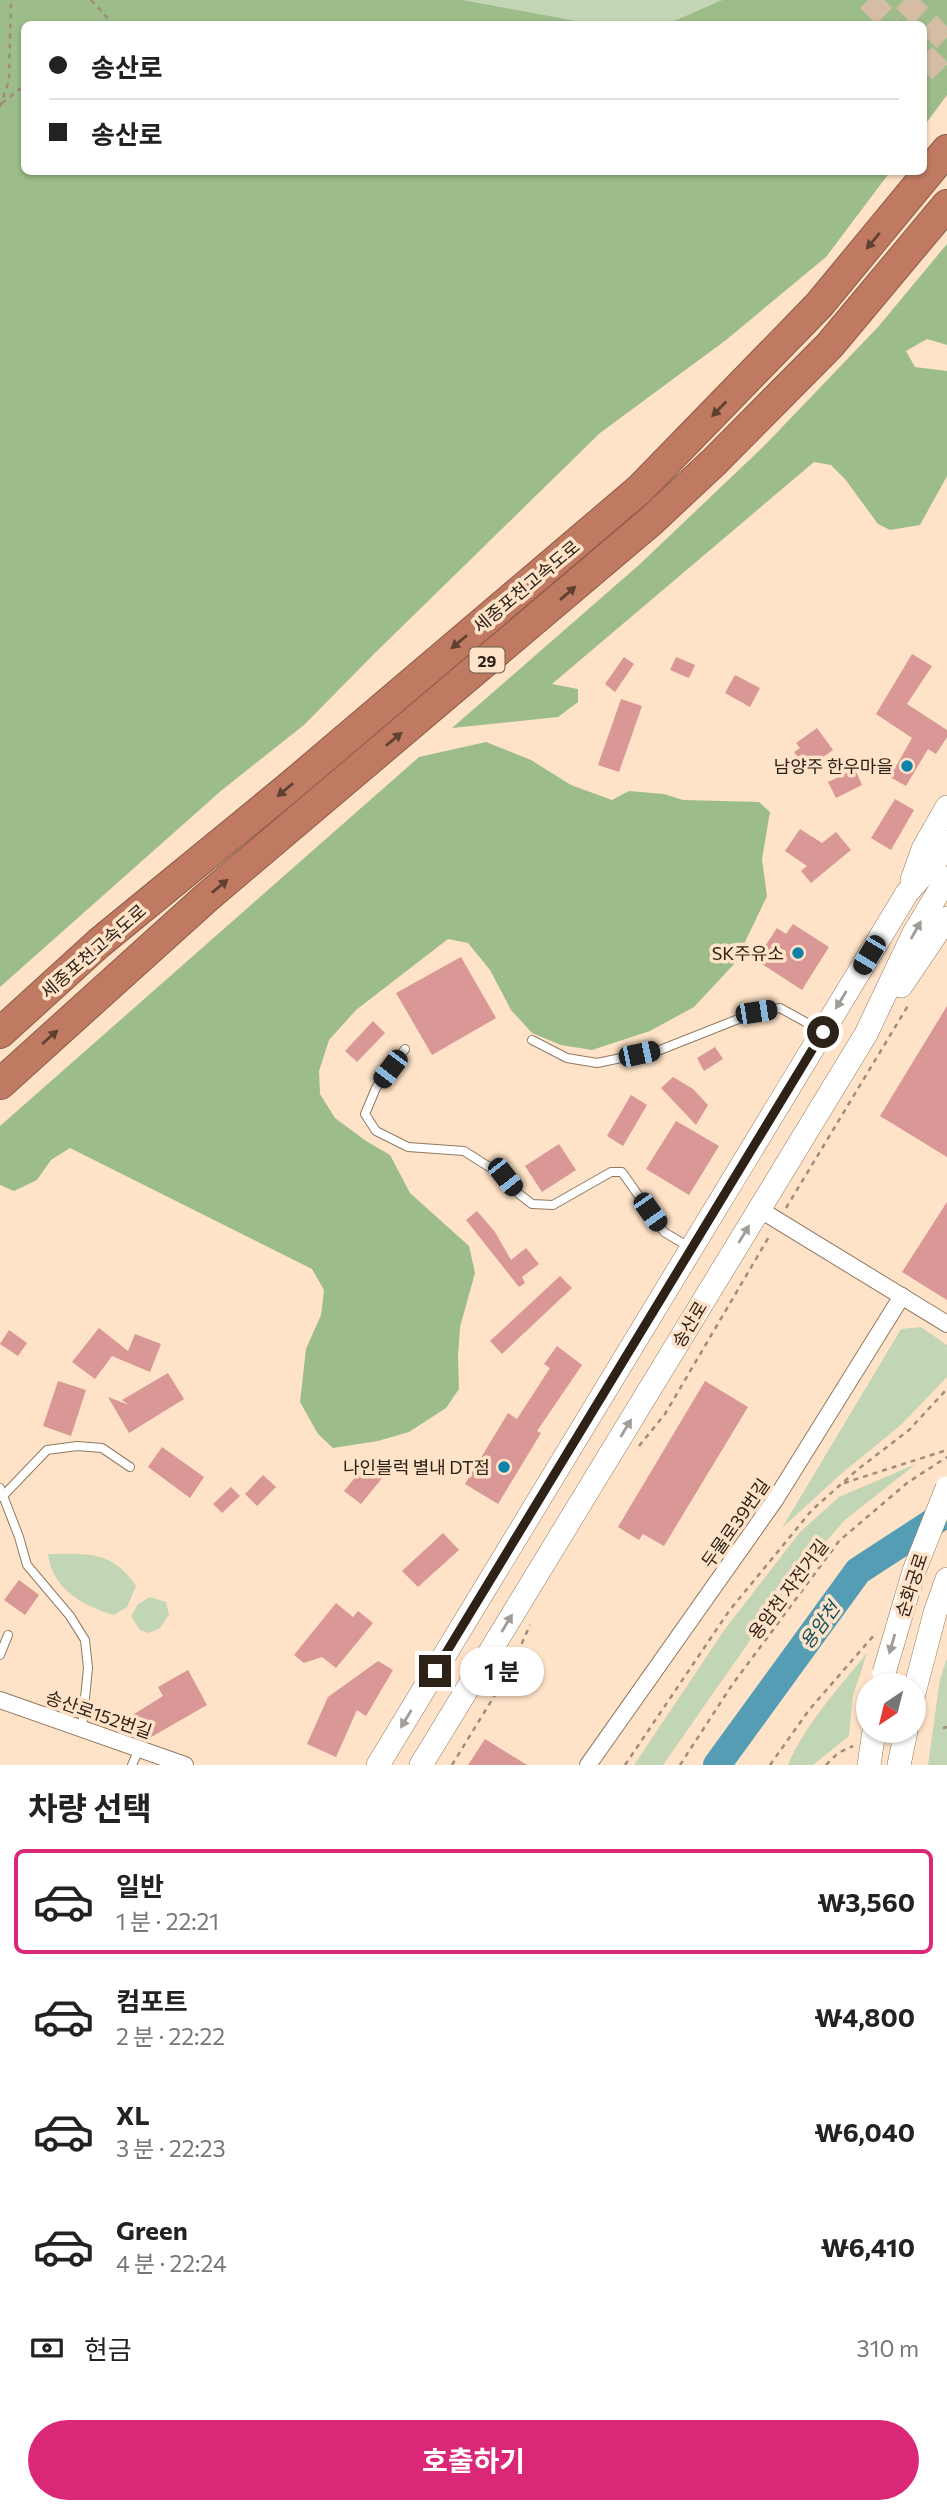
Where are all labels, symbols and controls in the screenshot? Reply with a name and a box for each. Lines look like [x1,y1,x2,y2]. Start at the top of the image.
text: 송산로 [91,51,163,82]
text: 송산로 [91,118,163,149]
one-way arrow [866,233,881,250]
one-way arrow [711,400,727,417]
street label: 세종포천고속도로 [468,535,584,637]
one-way arrow [559,585,577,601]
one-way arrow [450,634,467,649]
road number: 29 [470,648,504,673]
one-way arrow [385,732,402,747]
place label: 남양주 한우마을 [774,755,893,777]
marker: 남양주 한우마을 [899,758,915,774]
one-way arrow [277,782,295,797]
one-way arrow [211,878,229,894]
street label: 세종포천고속도로 [36,899,150,1003]
one-way arrow [910,920,922,940]
car [850,932,889,978]
place label: SK주유소 [712,942,784,964]
marker: SK주유소 [790,945,806,961]
one-way arrow [835,991,848,1010]
car [734,998,779,1026]
route start [807,1016,839,1048]
one-way arrow [41,1030,58,1046]
car [617,1039,662,1069]
car [369,1046,412,1092]
car [484,1154,527,1200]
car [630,1189,671,1235]
one-way arrow [737,1225,750,1244]
street label: 송산로 [667,1297,711,1351]
one-way arrow [619,1419,632,1438]
place label: 나인블럭 별내 DT점 [343,1456,490,1478]
marker: 나인블럭 별내 DT점 [496,1459,512,1475]
street label: 두물로39번길 [696,1474,774,1572]
street label: 용암천 자전거길 [743,1535,833,1643]
street label: 순화궁로 [890,1550,932,1620]
water label: 용암천 [794,1597,844,1653]
one-way arrow [501,1613,514,1632]
one-way arrow [887,1634,897,1655]
callout: 1 분 [460,1646,544,1696]
route end [419,1655,451,1687]
text: 1 분 [484,1657,520,1685]
north arrow [856,1673,926,1743]
map controls [856,1673,926,1743]
street label: 송산로152번길 [43,1686,155,1742]
one-way arrow [400,1709,413,1728]
text: 차량 선택 [28,1787,152,1827]
icon: car [32,1870,95,1933]
text: 일반 [116,1870,164,1901]
text: ₩3,560 [817,1886,915,1917]
text: 1 분 · 22:21 [116,1907,219,1935]
icon: car [32,1985,95,2048]
text: 컴포트 [116,1985,188,2016]
text: ₩4,800 [814,2001,915,2032]
text: 2 분 · 22:22 [116,2022,225,2050]
text: XL [116,2099,150,2130]
icon: car [32,2100,95,2163]
text: ₩6,040 [814,2116,915,2147]
text: 3 분 · 22:23 [116,2134,226,2162]
text: Green [116,2214,188,2245]
icon: car [32,2215,95,2278]
text: ₩6,410 [820,2231,915,2262]
text: 4 분 · 22:24 [116,2249,227,2277]
icon: cash [28,2329,66,2367]
text: 현금 [84,2333,132,2364]
text: 310 m [857,2334,919,2362]
button: 호출하기 [28,2420,919,2500]

